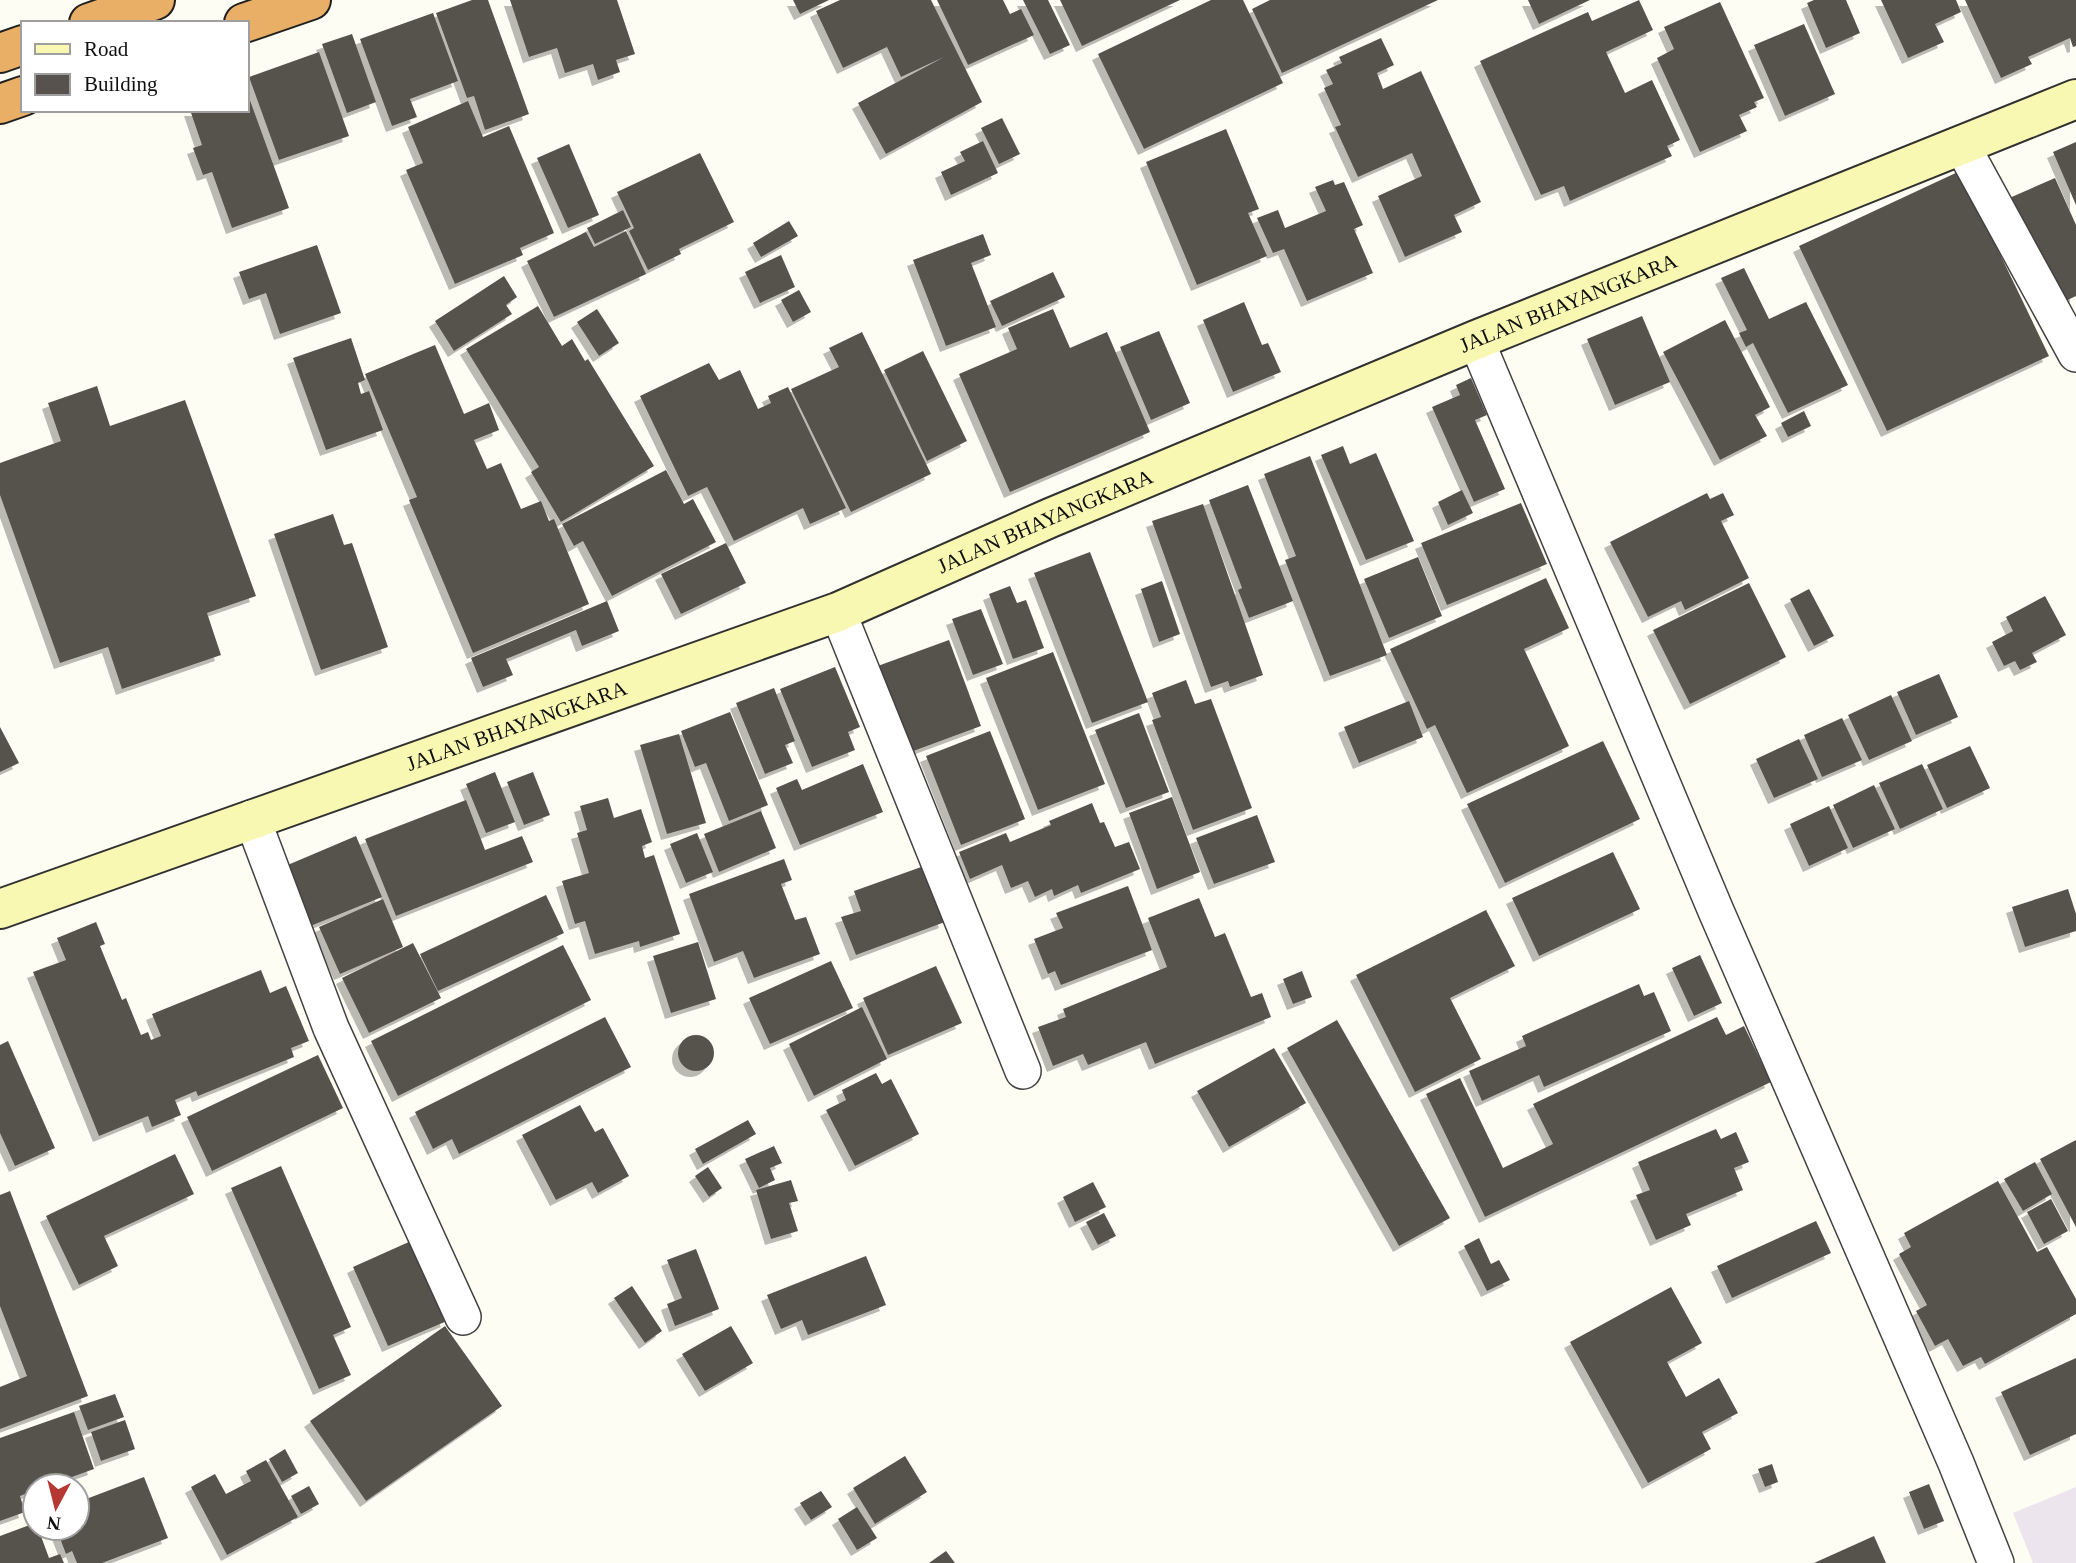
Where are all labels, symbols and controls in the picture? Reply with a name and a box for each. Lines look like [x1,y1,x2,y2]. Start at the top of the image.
legend [21,21,248,112]
text: Road [84,37,129,61]
text: Building [84,72,158,96]
street label: JALAN BHAYANGKARA [1456,248,1681,358]
street label: JALAN BHAYANGKARA [934,464,1157,578]
street label: JALAN BHAYANGKARA [403,676,631,776]
north arrow [21,1472,91,1542]
text: N [46,1512,62,1535]

